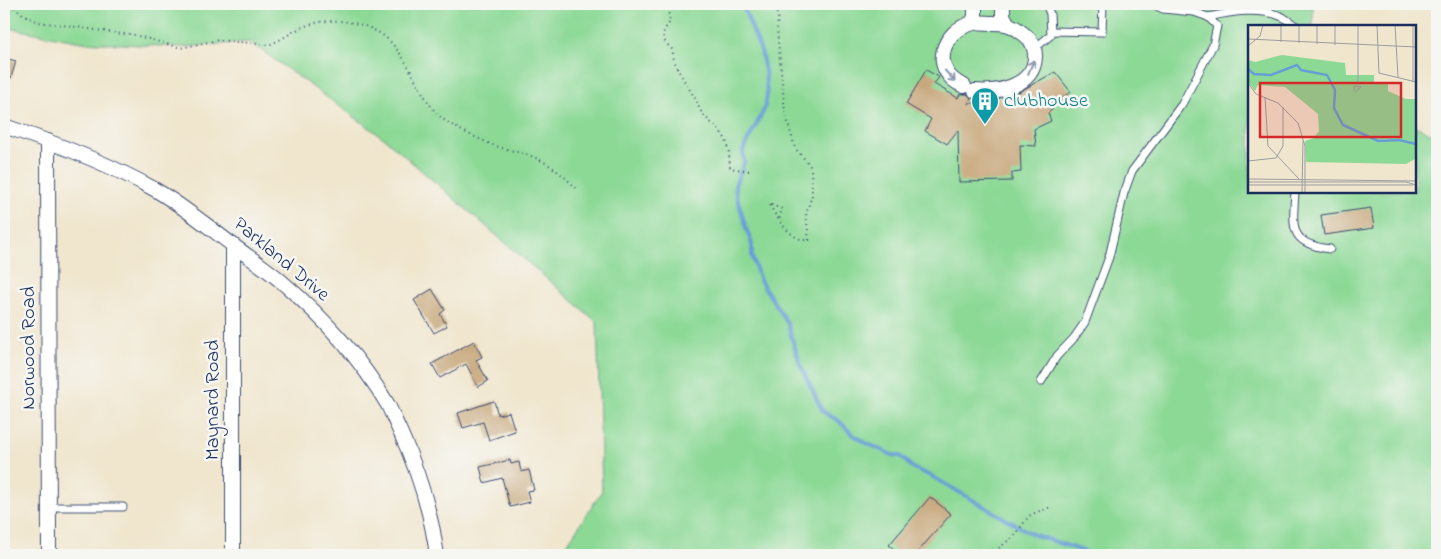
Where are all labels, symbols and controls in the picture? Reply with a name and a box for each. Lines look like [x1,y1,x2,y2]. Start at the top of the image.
inset map [1248,25,1416,192]
one-way arrow [1027,60,1036,75]
one-way arrow [944,70,956,83]
building icon: clubhouse [970,86,1000,125]
place label: clubhouse [1004,87,1088,116]
street label: Parkland Drive [226,211,336,309]
street label: Norwood Road [15,286,44,410]
street label: Maynard Road [199,340,228,460]

